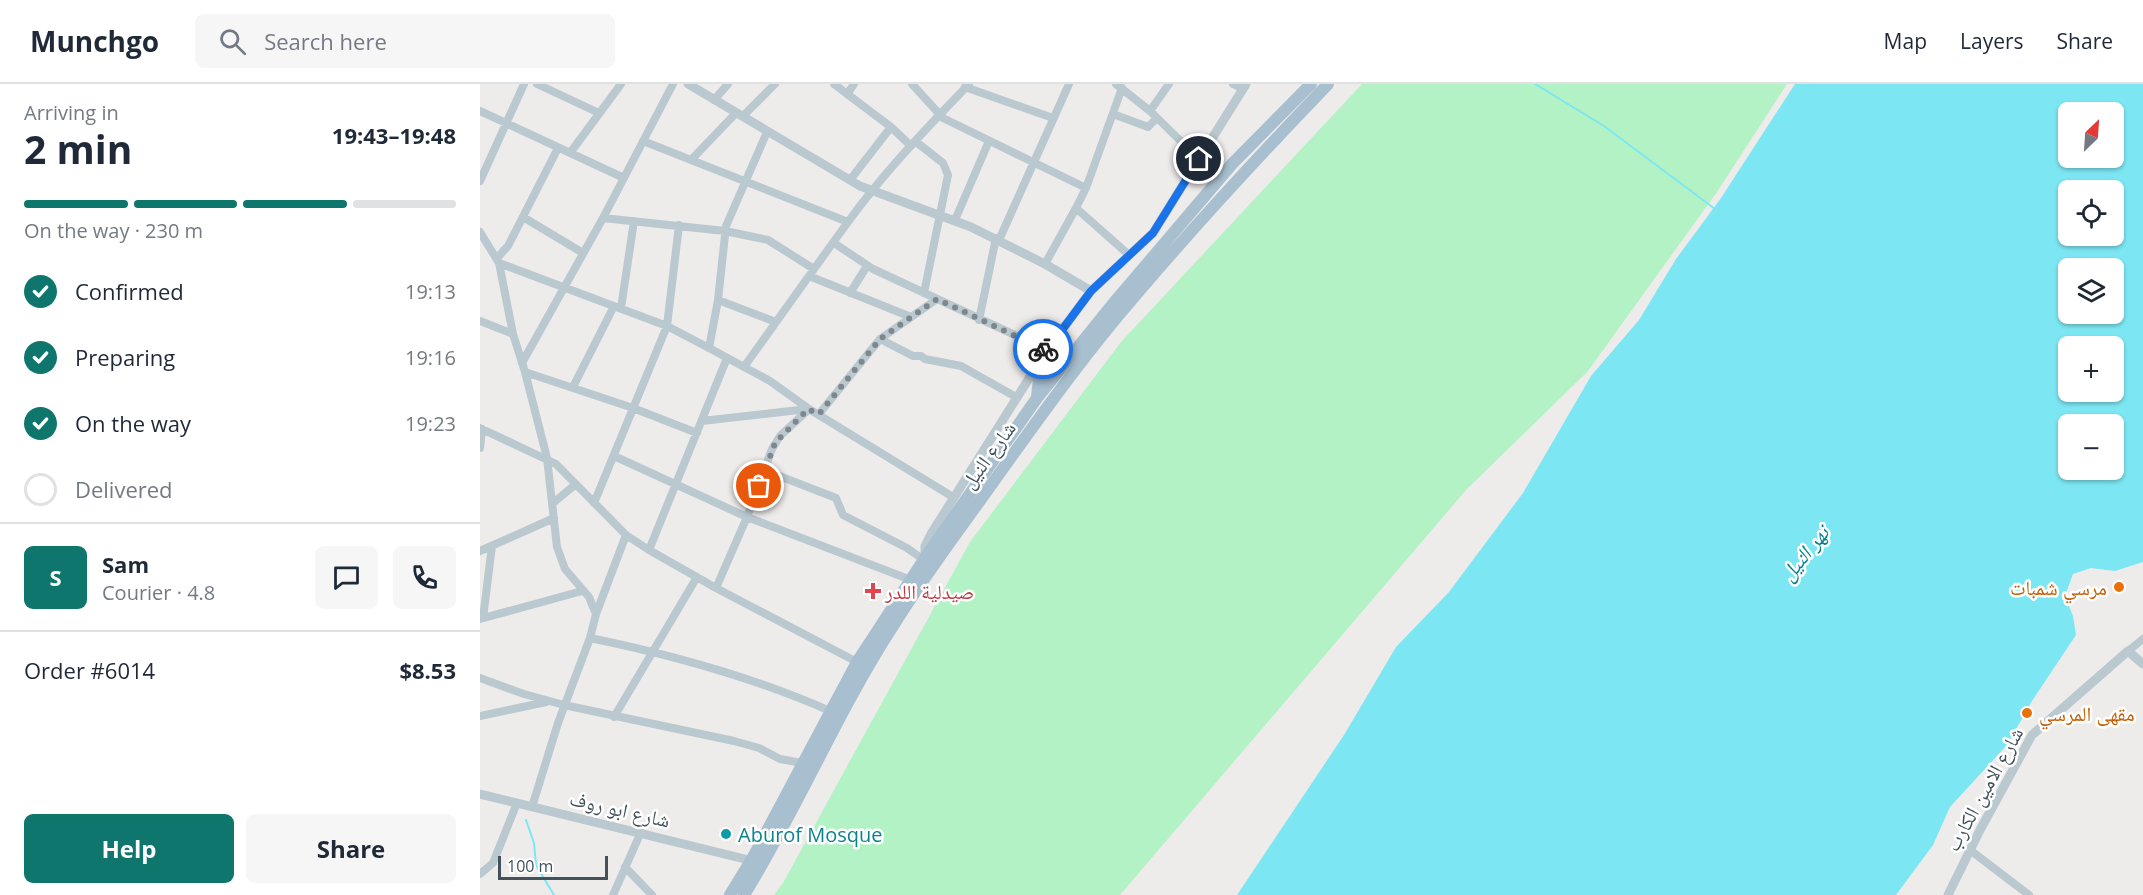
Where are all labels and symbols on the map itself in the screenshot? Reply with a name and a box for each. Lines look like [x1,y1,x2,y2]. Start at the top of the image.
north arrow [2058,102,2124,168]
pin [1173,133,1224,184]
courier [1013,319,1073,379]
street label: شارع النيل [954,416,1022,494]
pin [733,460,784,511]
water label: نهر النيل [1773,517,1837,586]
place label: مرسي شمبات [2010,574,2107,604]
place label: صيدلية اللدر [884,578,974,605]
marker: مرسي شمبات [2112,580,2126,594]
marker: صيدلية اللدر [866,584,880,598]
place label: مقهى المرسي [2039,700,2135,730]
marker: مقهى المرسي [2020,706,2034,720]
street label: شارع الامين الكارب [1939,722,2029,856]
street label: شارع ابو روف [567,784,673,834]
place label: Aburof Mosque [738,821,883,848]
marker: Aburof Mosque [719,827,733,841]
scale bar [498,853,608,880]

